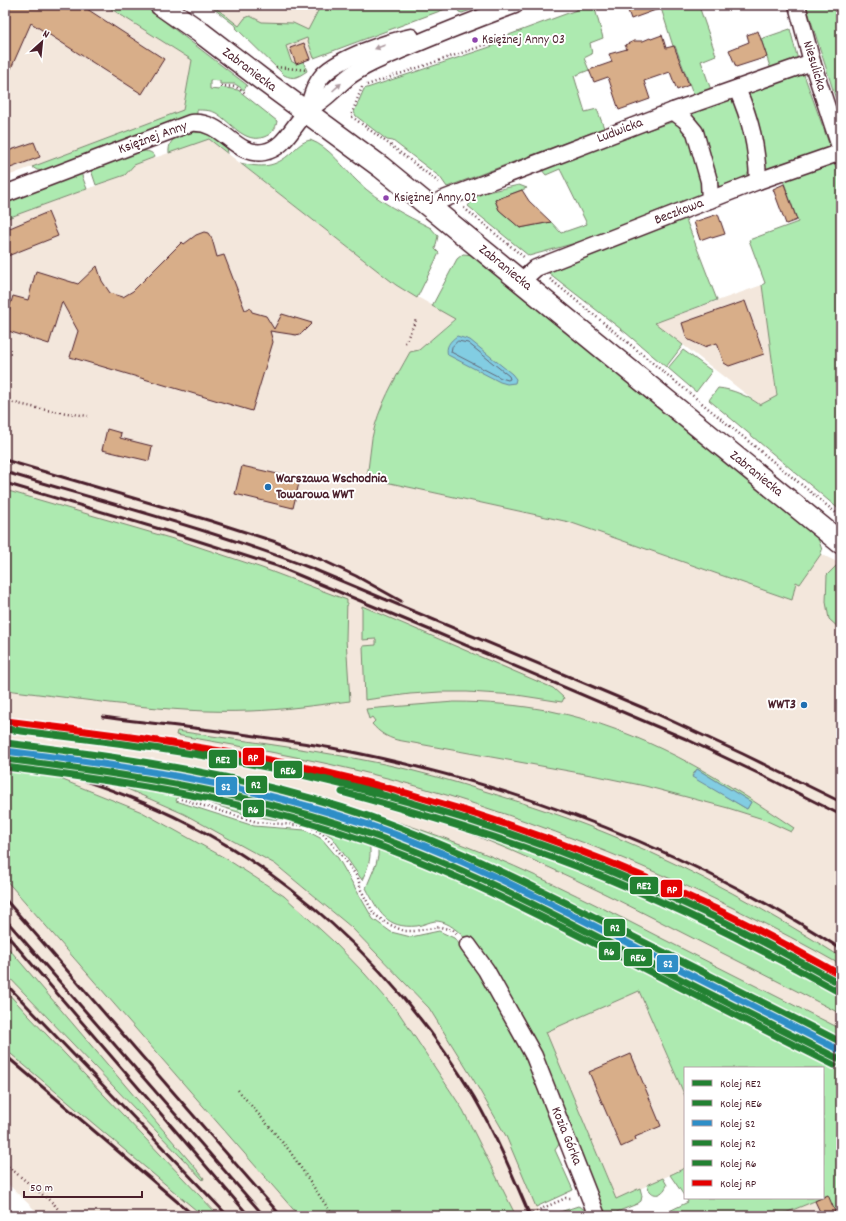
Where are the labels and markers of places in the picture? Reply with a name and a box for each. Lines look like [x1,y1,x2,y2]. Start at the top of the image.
place label: Księżnej Anny 03 [482,31,565,50]
marker: Księżnej Anny 03 [470,35,480,45]
place label: Księżnej Anny 02 [394,189,477,208]
marker: Księżnej Anny 02 [381,193,391,203]
place label: Warszawa Wschodnia Towarowa WWT [276,469,388,505]
marker: Warszawa Wschodnia Towarowa WWT [263,482,273,492]
place label: WWT3 [768,695,796,715]
marker: WWT3 [799,700,809,710]

